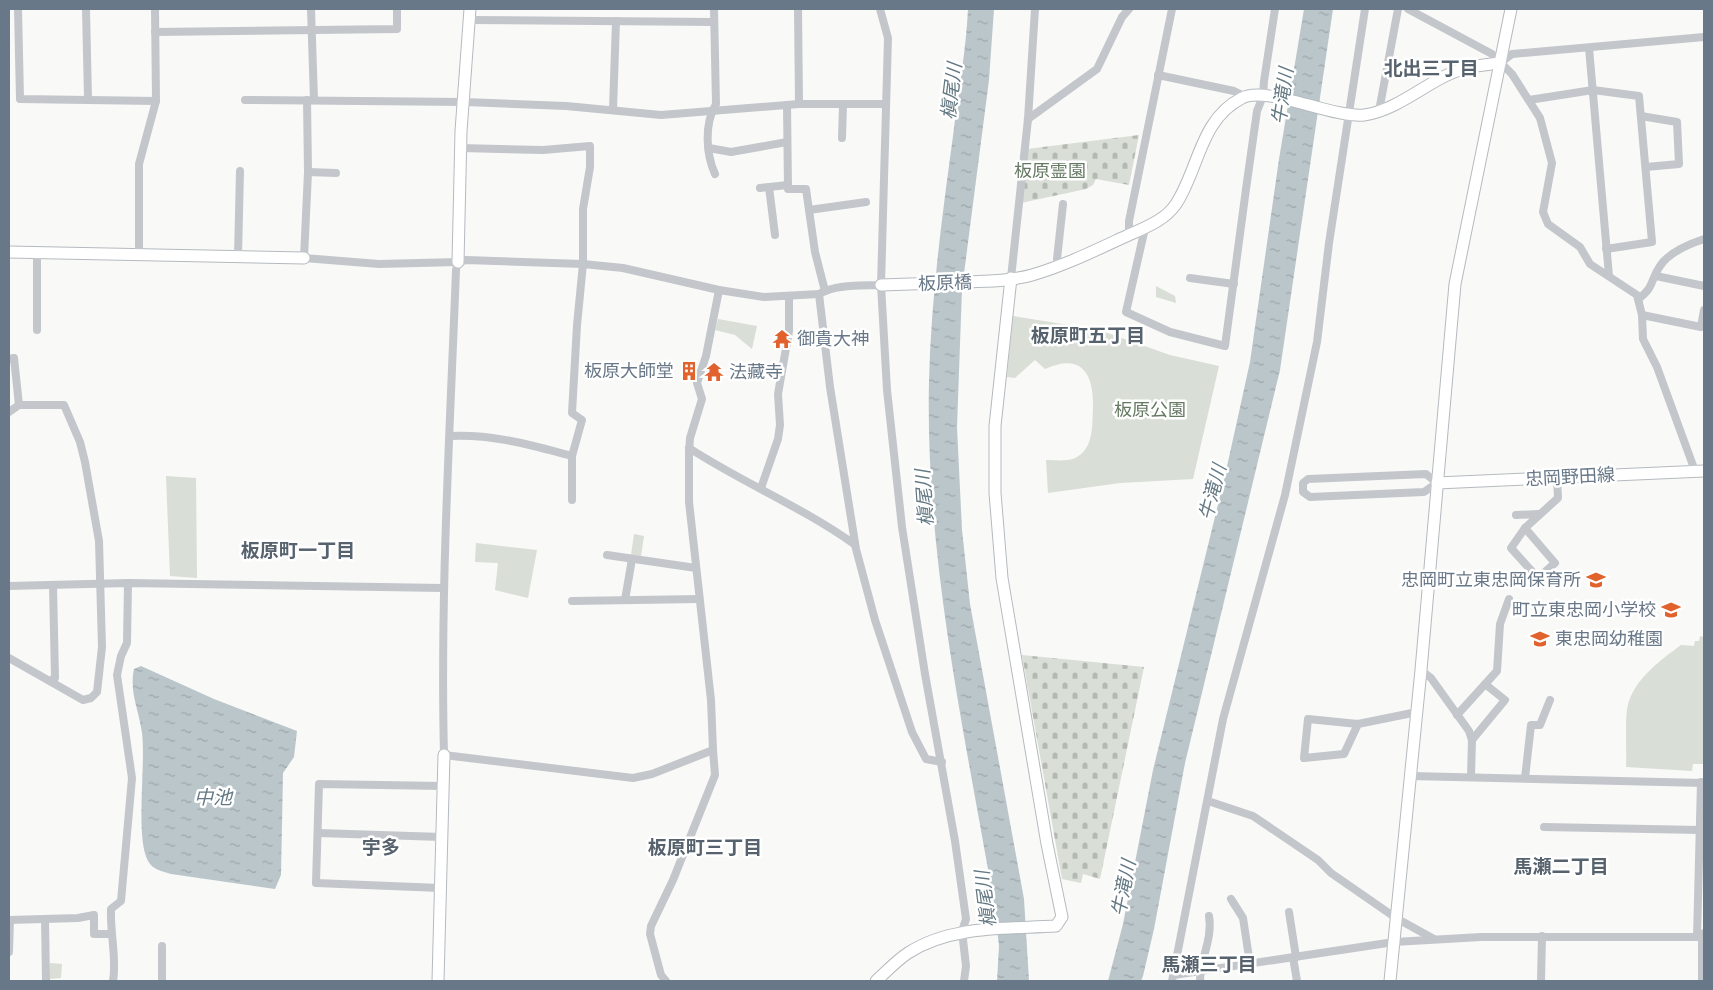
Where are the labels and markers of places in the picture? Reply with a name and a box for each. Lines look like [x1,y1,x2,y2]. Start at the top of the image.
temple icon: 御貴大神 [771,328,793,350]
place label: 御貴大神 [797,328,869,349]
place label: 板原大師堂 [584,360,674,381]
building icon: 板原大師堂 [678,360,700,382]
temple icon: 法藏寺 [703,361,725,383]
place label: 法藏寺 [729,361,783,382]
place label: 忠岡町立東忠岡保育所 [1401,569,1581,590]
school or university icon: 忠岡町立東忠岡保育所 [1585,569,1607,591]
place label: 町立東忠岡小学校 [1512,599,1656,620]
school or university icon: 町立東忠岡小学校 [1660,599,1682,621]
school or university icon: 東忠岡幼稚園 [1529,628,1551,650]
place label: 東忠岡幼稚園 [1555,628,1663,649]

